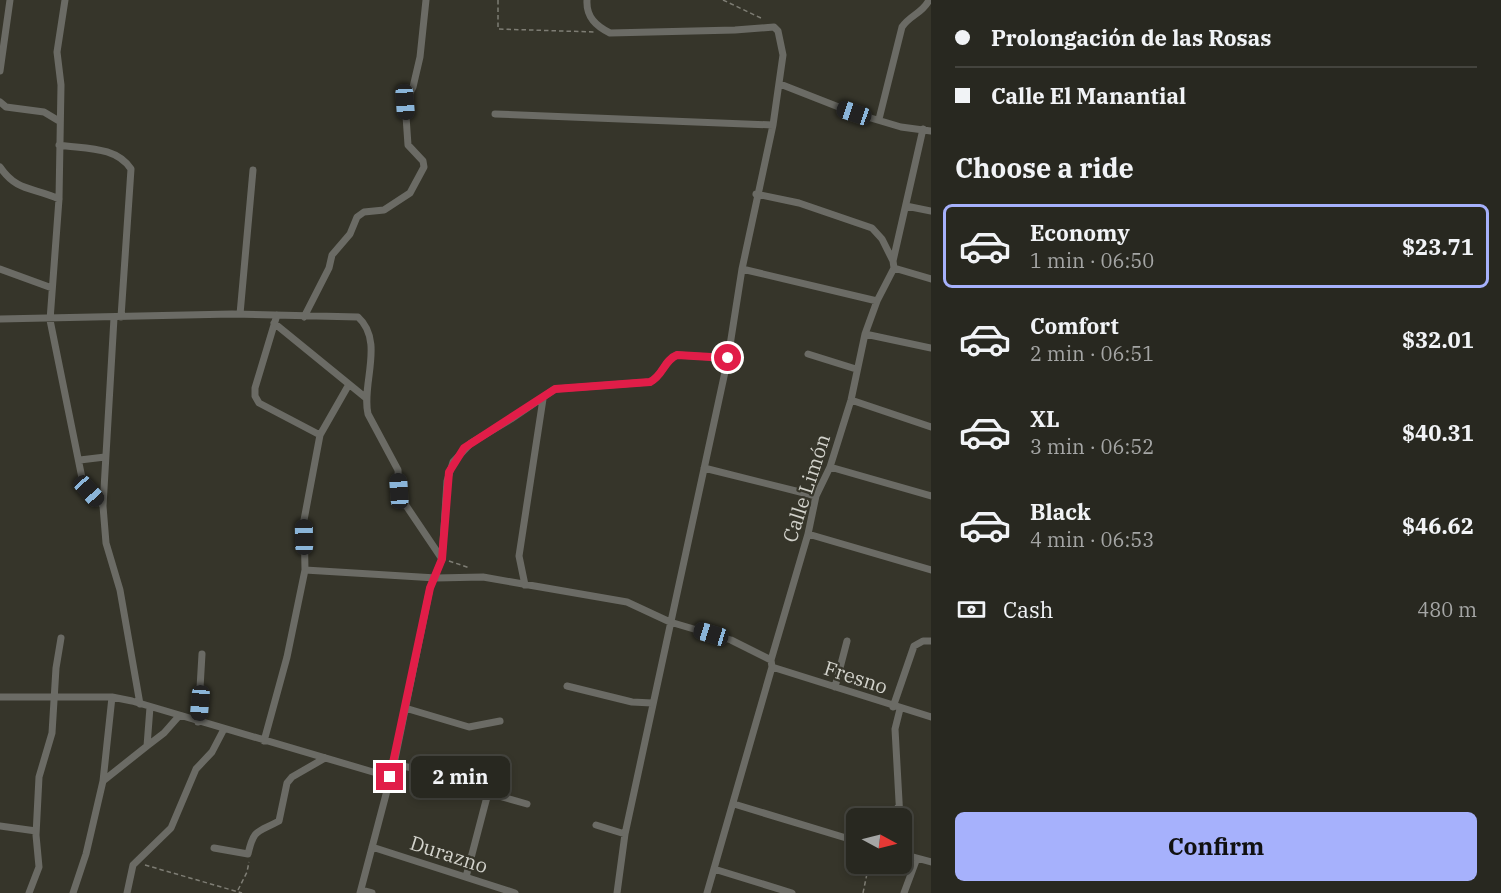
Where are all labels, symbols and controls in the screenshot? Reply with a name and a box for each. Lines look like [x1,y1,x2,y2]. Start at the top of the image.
text: Prolongación de las Rosas [991,23,1272,52]
text: Calle El Manantial [991,81,1186,110]
car [395,83,415,121]
car [834,99,874,127]
text: Choose a ride [955,150,1134,185]
text: Economy [1030,218,1130,247]
icon: car [958,219,1012,273]
text: $23.71 [1402,232,1474,261]
text: 1 min · 06:50 [1030,247,1154,274]
text: Comfort [1030,311,1119,340]
icon: car [958,312,1012,366]
text: $32.01 [1402,325,1474,354]
text: 2 min · 06:51 [1030,340,1154,367]
route start [714,344,741,371]
text: XL [1030,404,1060,433]
icon: car [958,405,1012,459]
text: $40.31 [1402,418,1474,447]
street label: Calle Limón [776,430,836,546]
text: 3 min · 06:52 [1030,433,1154,460]
car [70,472,108,510]
car [389,472,409,510]
text: Black [1030,497,1091,526]
icon: car [958,498,1012,552]
text: $46.62 [1402,511,1474,540]
car [295,519,313,555]
text: 4 min · 06:53 [1030,526,1154,553]
icon: cash [955,593,988,626]
text: Cash [1003,595,1054,624]
text: 480 m [1417,596,1477,623]
car [691,620,731,648]
street label: Fresno [821,654,891,700]
car [189,684,211,722]
callout: 2 min [411,756,510,798]
route end [376,763,403,790]
text: 2 min [433,763,489,790]
north arrow [846,808,912,874]
map controls [846,808,912,874]
button: Confirm [955,812,1477,881]
street label: Durazno [407,829,491,879]

